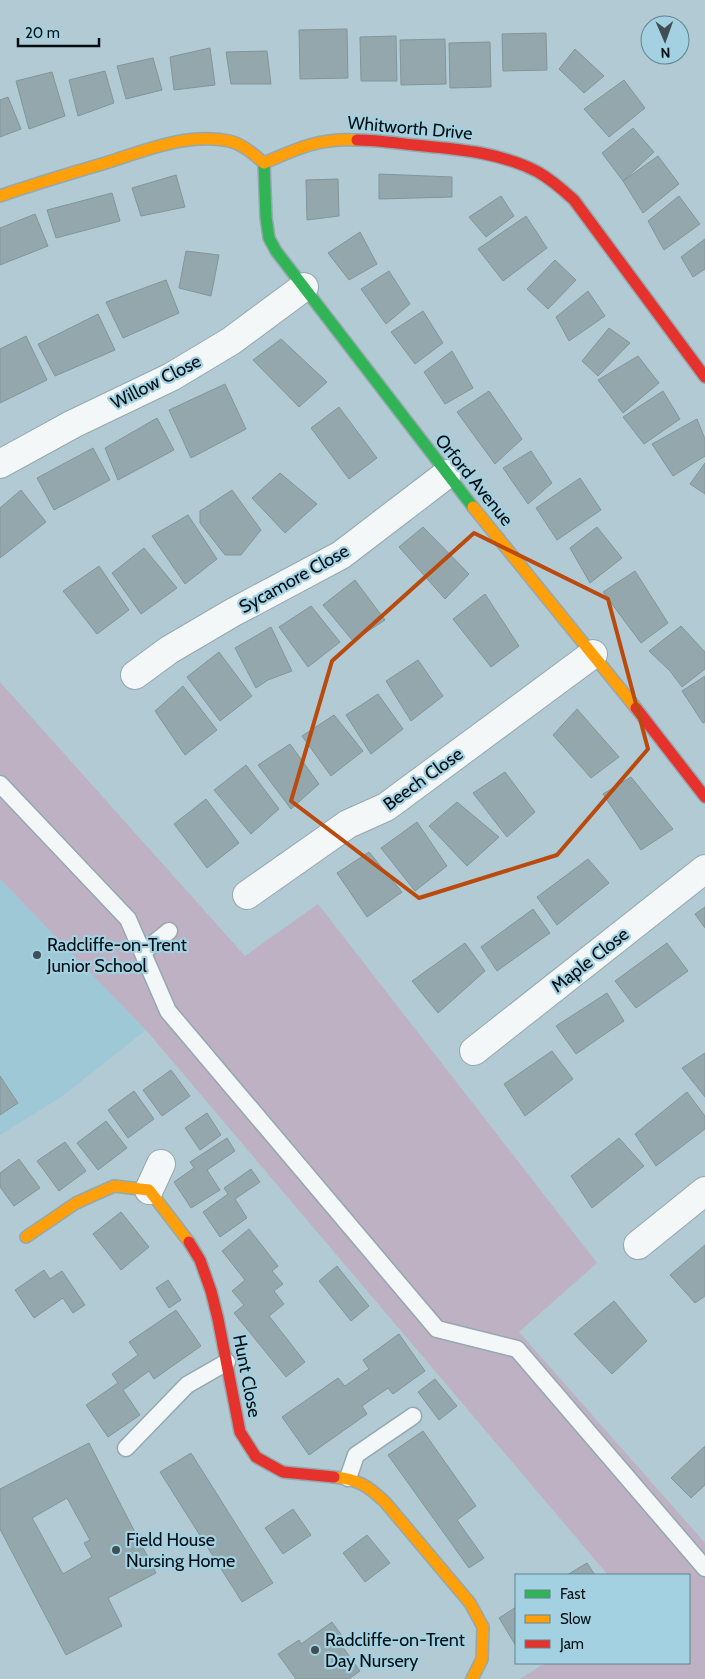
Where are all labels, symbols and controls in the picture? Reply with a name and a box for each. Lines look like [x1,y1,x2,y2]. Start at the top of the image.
scale bar [18,15,99,47]
north arrow [640,15,690,65]
text: 20 m [25,24,60,42]
text: N [660,44,671,62]
street label: Whitworth Drive [347,112,473,144]
street label: Willow Close [107,350,205,414]
street label: Orford Avenue [430,430,518,530]
street label: Sycamore Close [235,540,353,618]
street label: Beech Close [379,743,467,815]
street label: Maple Close [547,923,633,997]
place label: Radcliffe-on-Trent Junior School [46,934,187,977]
marker: Radcliffe-on-Trent Junior School [31,949,43,961]
street label: Hunt Close [228,1333,266,1419]
place label: Field House Nursing Home [126,1529,235,1572]
marker: Field House Nursing Home [110,1544,122,1556]
legend [515,1574,690,1664]
text: Fast [560,1585,585,1603]
text: Slow [560,1610,591,1628]
place label: Radcliffe-on-Trent Day Nursery [325,1629,465,1672]
text: Jam [559,1635,584,1653]
marker: Radcliffe-on-Trent Day Nursery [309,1644,321,1656]

